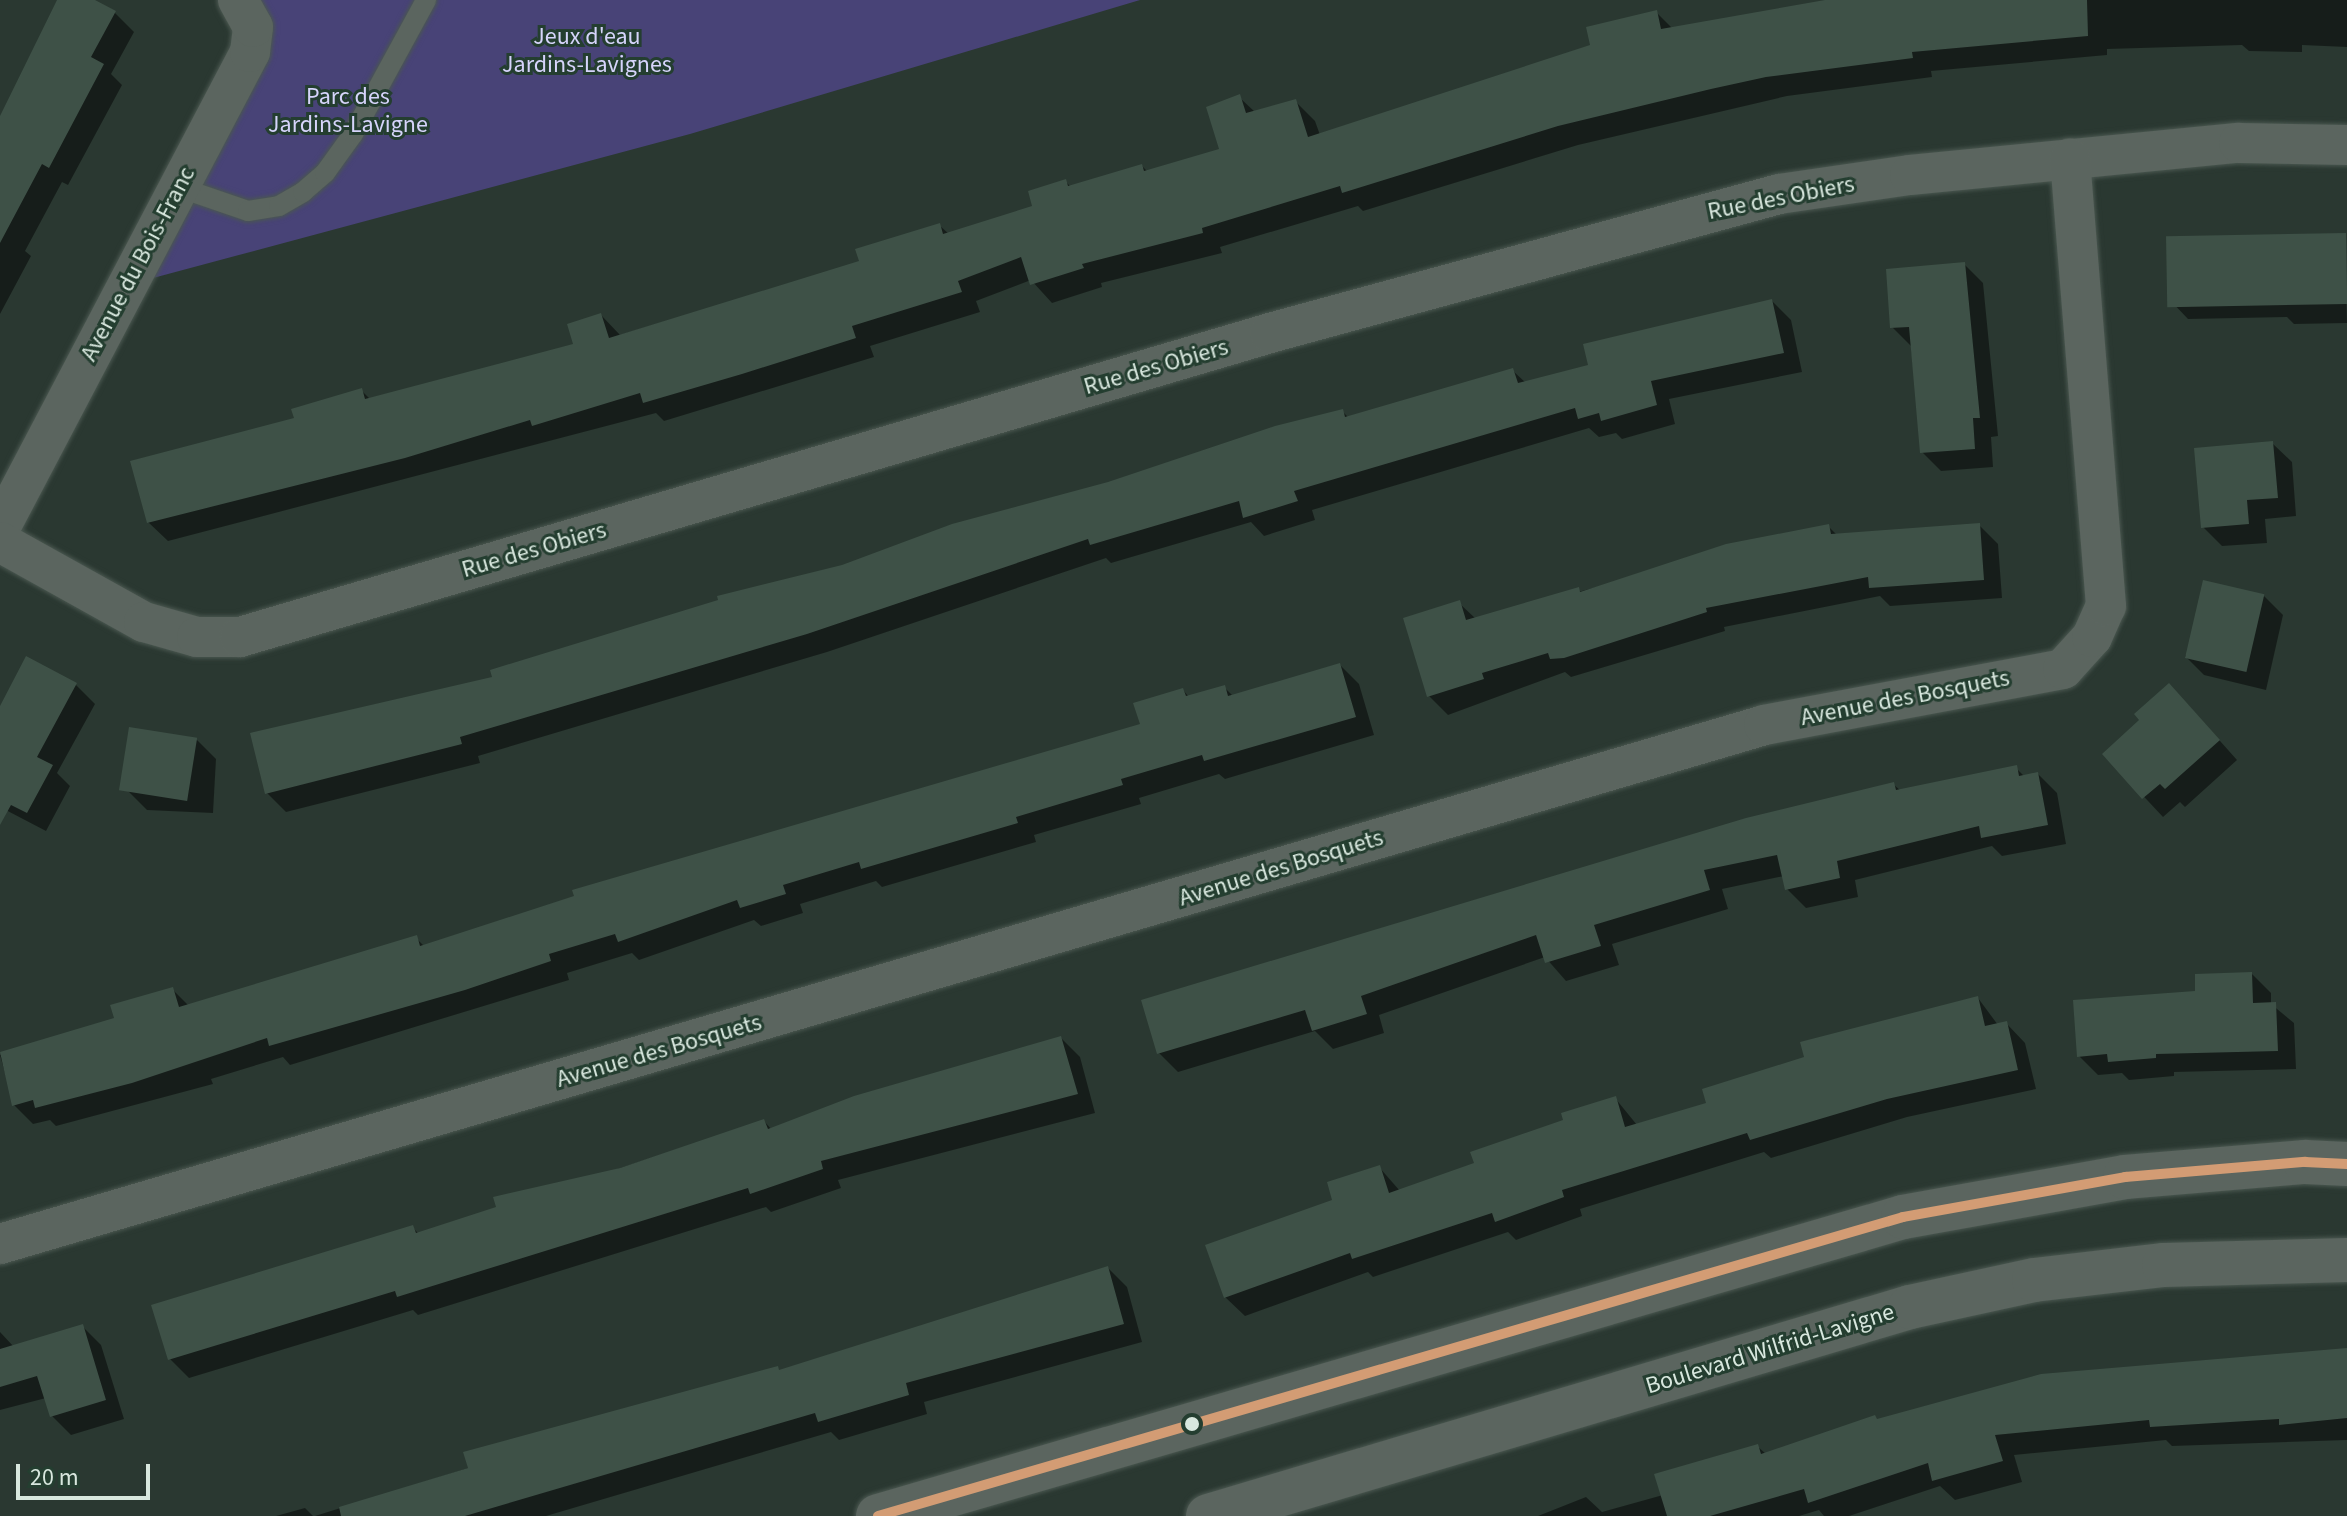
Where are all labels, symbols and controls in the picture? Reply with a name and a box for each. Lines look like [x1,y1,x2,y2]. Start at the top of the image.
park label: Jeux d'eau Jardins-Lavignes [502,23,672,79]
park label: Parc des Jardins-Lavigne [268,83,428,139]
street label: Avenue du Bois-Franc [75,162,201,366]
street label: Rue des Obiers [1705,170,1857,226]
street label: Rue des Obiers [1081,333,1231,401]
street label: Rue des Obiers [459,516,609,584]
street label: Avenue des Bosquets [1798,664,2012,732]
street label: Avenue des Bosquets [1175,823,1387,913]
street label: Avenue des Bosquets [553,1008,765,1094]
street label: Boulevard Wilfrid-Lavigne [1642,1297,1898,1401]
unlabelled marker [1184,1416,1200,1432]
scale bar [20,1448,154,1498]
text: 20 m [30,1460,79,1495]

